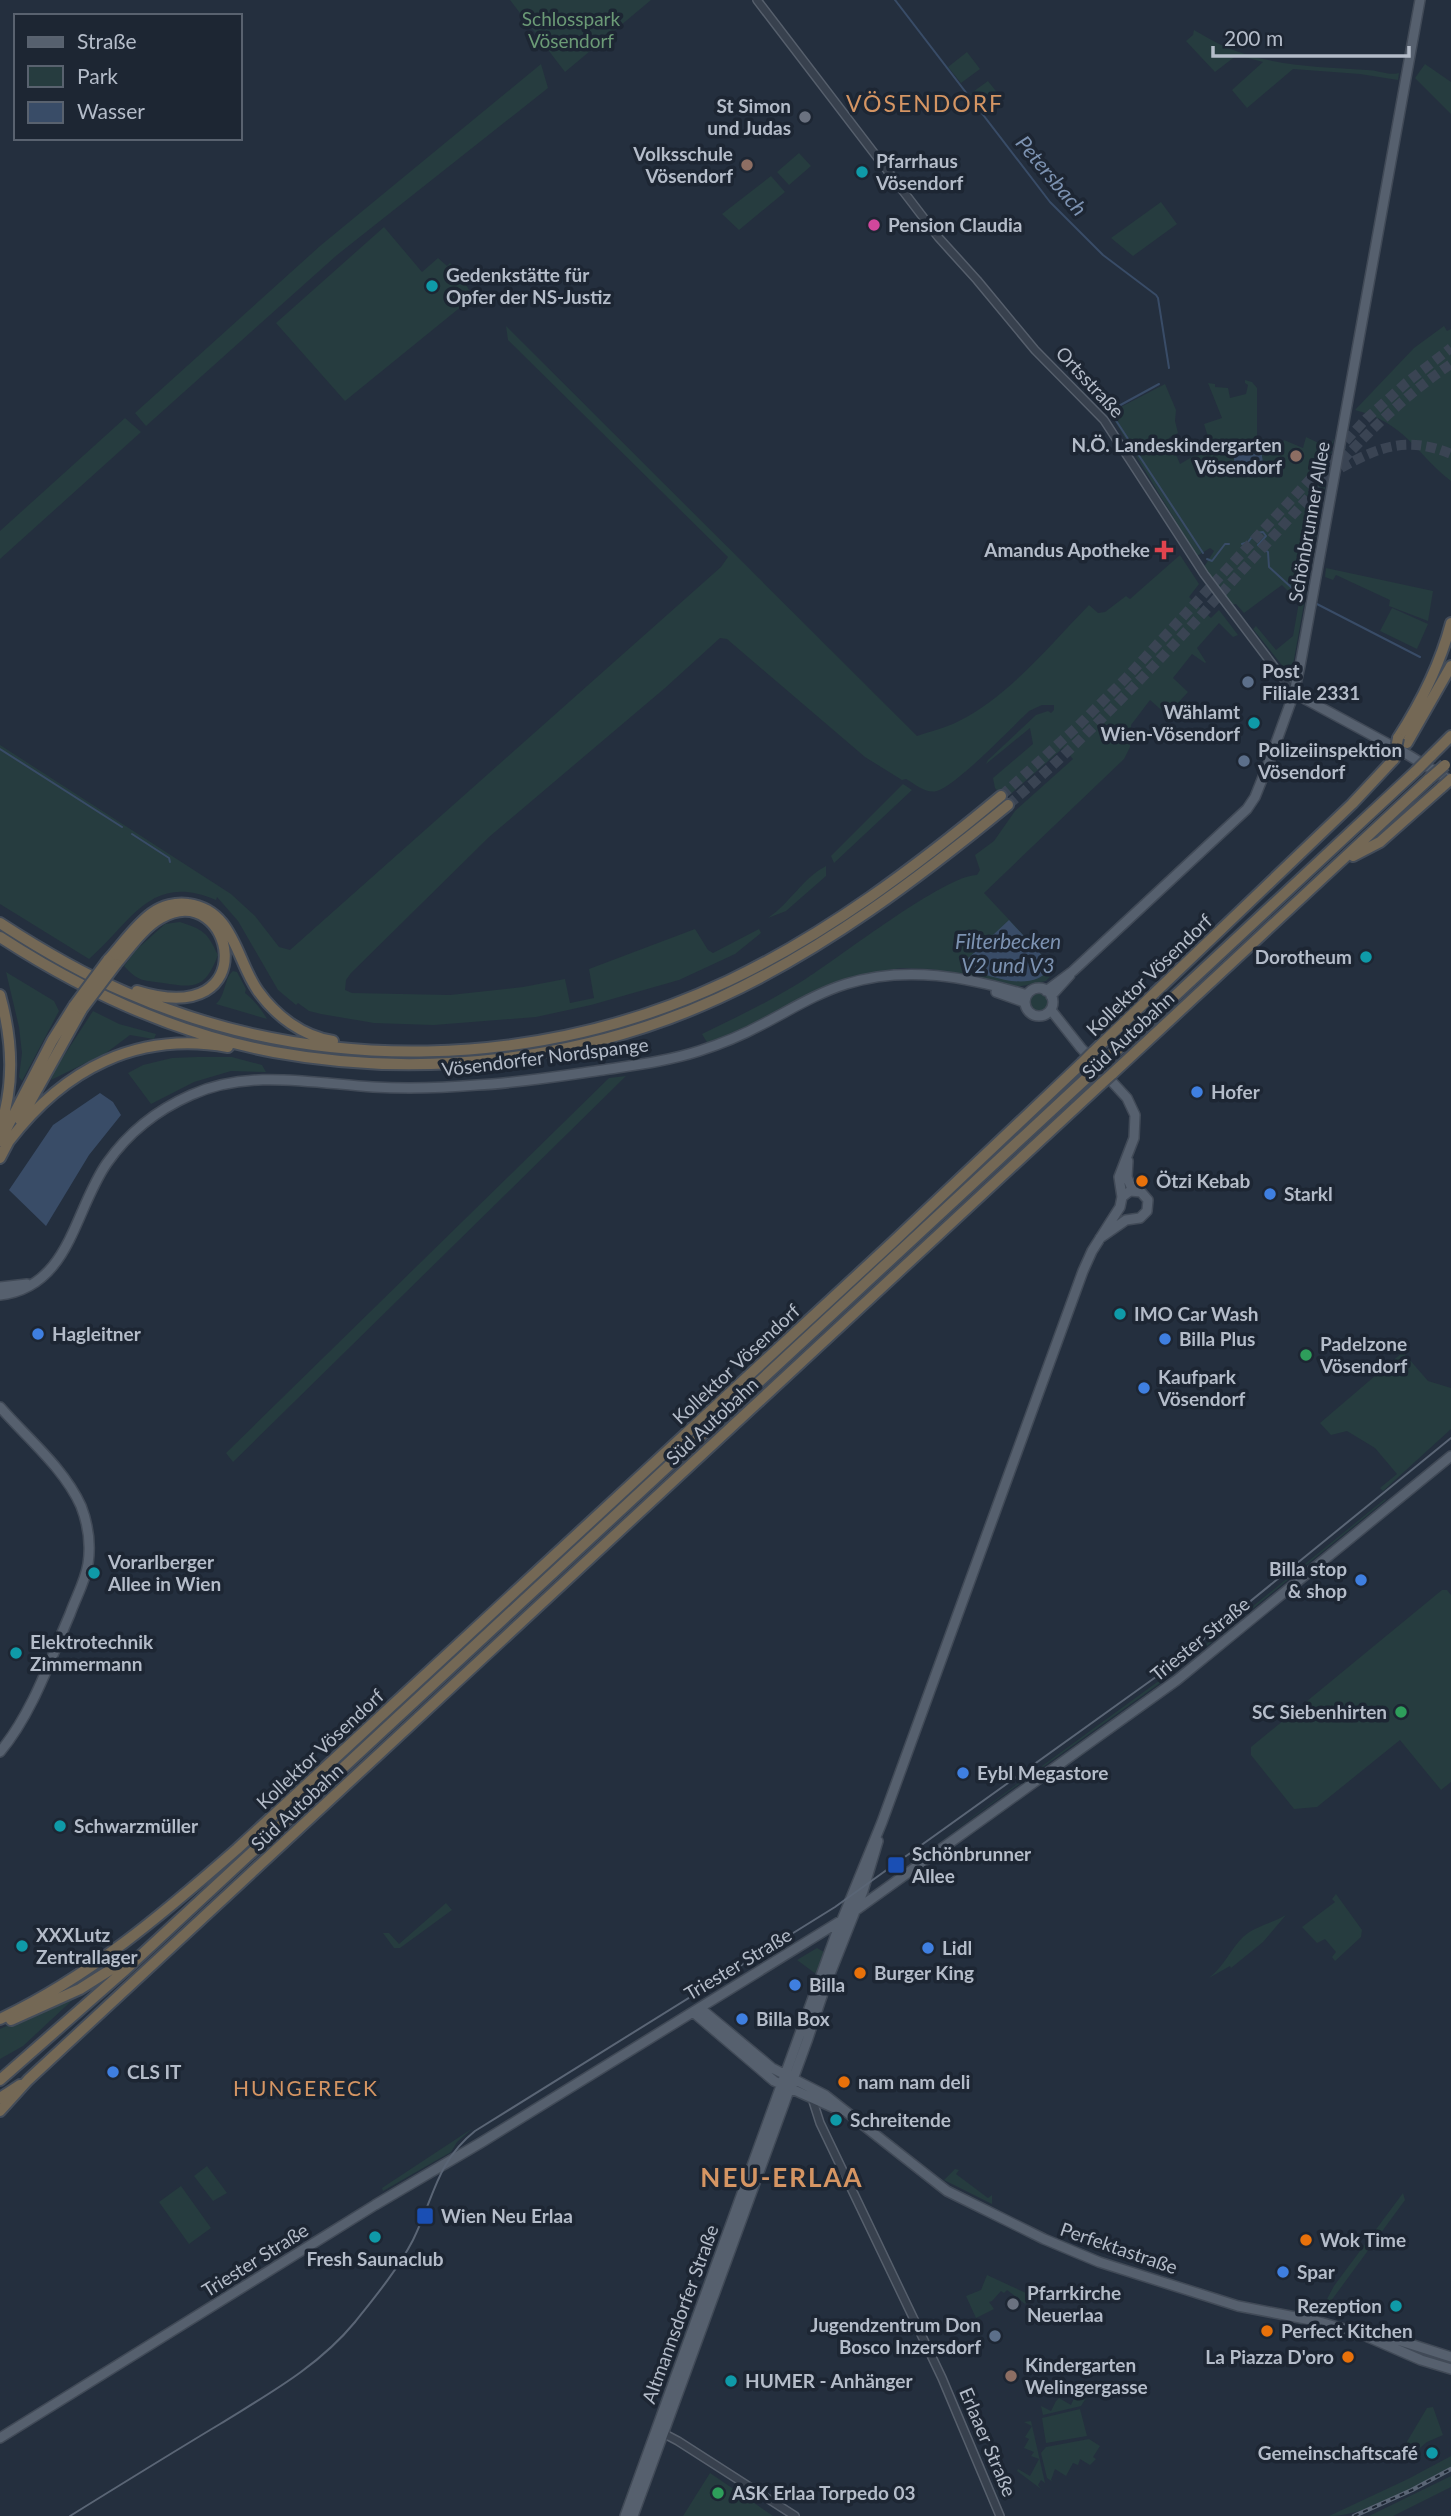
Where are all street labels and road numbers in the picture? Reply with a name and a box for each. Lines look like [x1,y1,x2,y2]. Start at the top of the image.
street label: Ortsstraße [1052,341,1129,422]
street label: Schönbrunner Allee [1283,440,1334,604]
street label: Kollektor Vösendorf [1081,909,1216,1040]
street label: Süd Autobahn [1077,986,1179,1083]
street label: Vösendorfer Nordspange [440,1032,650,1081]
street label: Kollektor Vösendorf [667,1299,804,1429]
street label: Süd Autobahn [661,1372,763,1469]
street label: Triester Straße [1145,1592,1254,1686]
street label: Kollektor Vösendorf [251,1684,388,1814]
street label: Süd Autobahn [246,1758,348,1855]
street label: Triester Straße [680,1923,796,2005]
street label: Perfektastraße [1058,2217,1181,2278]
street label: Triester Straße [197,2218,312,2301]
street label: Altmannsdorfer Straße [636,2221,723,2406]
street label: Erlaaer Straße [955,2384,1022,2500]

